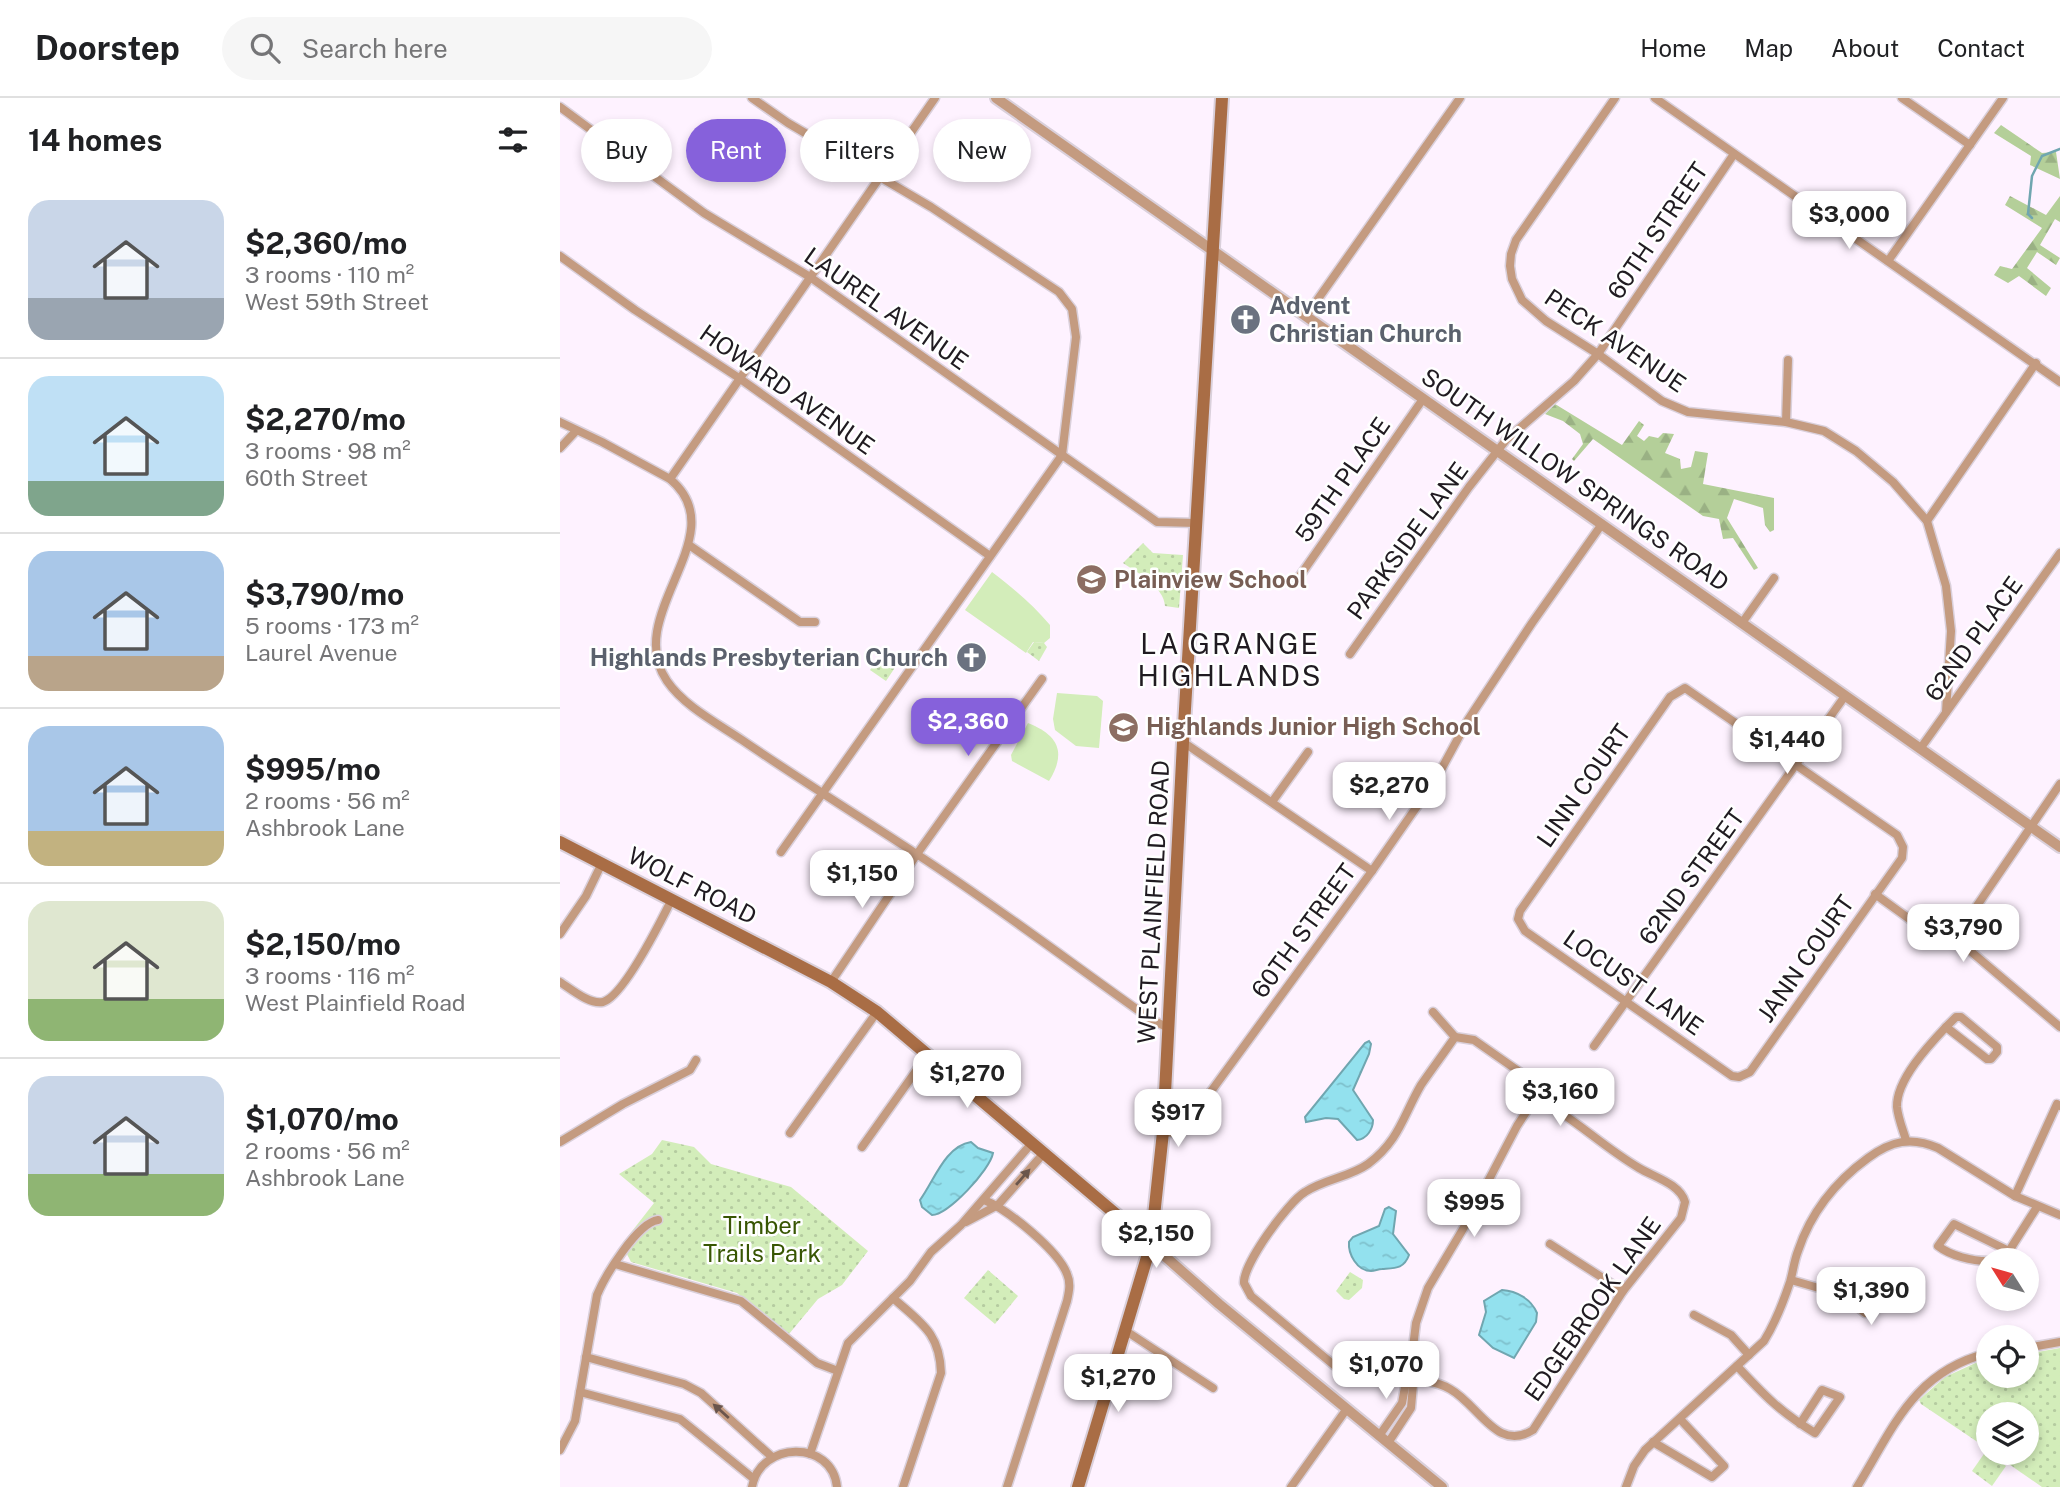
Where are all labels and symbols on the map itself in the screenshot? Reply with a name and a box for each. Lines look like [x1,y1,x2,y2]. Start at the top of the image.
street label: 60TH STREET [1601,157,1713,304]
pin: $3,000 [1792,192,1906,251]
street label: LAUREL AVENUE [799,241,974,375]
street label: PECK AVENUE [1540,283,1691,398]
place label: Advent Christian Church [1269,291,1462,347]
church icon: Advent Christian Church [1229,303,1263,337]
street label: HOWARD AVENUE [695,318,880,460]
street label: SOUTH WILLOW SPRINGS ROAD [1416,362,1735,596]
street label: 59TH PLACE [1289,412,1396,547]
street label: PARKSIDE LANE [1341,456,1474,624]
school or university icon: Plainview School [1074,563,1108,597]
place label: Plainview School [1114,565,1307,593]
street label: 62ND PLACE [1919,571,2028,706]
district label: LA GRANGE HIGHLANDS [1138,627,1322,692]
church icon: Highlands Presbyterian Church [954,641,988,675]
place label: Highlands Presbyterian Church [590,643,948,671]
pin: $2,360 [911,698,1025,758]
school or university icon: Highlands Junior High School [1106,710,1140,744]
place label: Highlands Junior High School [1146,712,1481,740]
pin: $1,440 [1730,716,1844,776]
street label: LINN COURT [1531,719,1636,852]
street label: WEST PLAINFIELD ROAD [1132,759,1174,1044]
pin: $2,270 [1332,762,1446,822]
street label: 62ND STREET [1633,803,1750,950]
street label: WOLF ROAD [623,841,761,929]
pin: $1,150 [805,850,919,910]
street label: 60TH STREET [1245,858,1361,1003]
street label: JANN COURT [1751,890,1859,1027]
pin: $3,790 [1906,904,2020,964]
street label: LOCUST LANE [1558,924,1709,1041]
pin: $1,270 [910,1051,1024,1110]
pin: $3,160 [1503,1068,1617,1128]
pin: $917 [1137,1090,1219,1149]
one-way arrow [1015,1168,1030,1185]
pin: $995 [1433,1180,1515,1239]
pin: $2,150 [1099,1210,1213,1270]
park label: Timber Trails Park [703,1211,821,1267]
street label: EDGEBROOK LANE [1518,1211,1666,1406]
north arrow [1976,1248,2039,1311]
pin: $1,390 [1814,1268,1928,1327]
pin: $1,070 [1329,1342,1443,1401]
pin: $1,270 [1061,1354,1175,1414]
one-way arrow [712,1403,730,1419]

